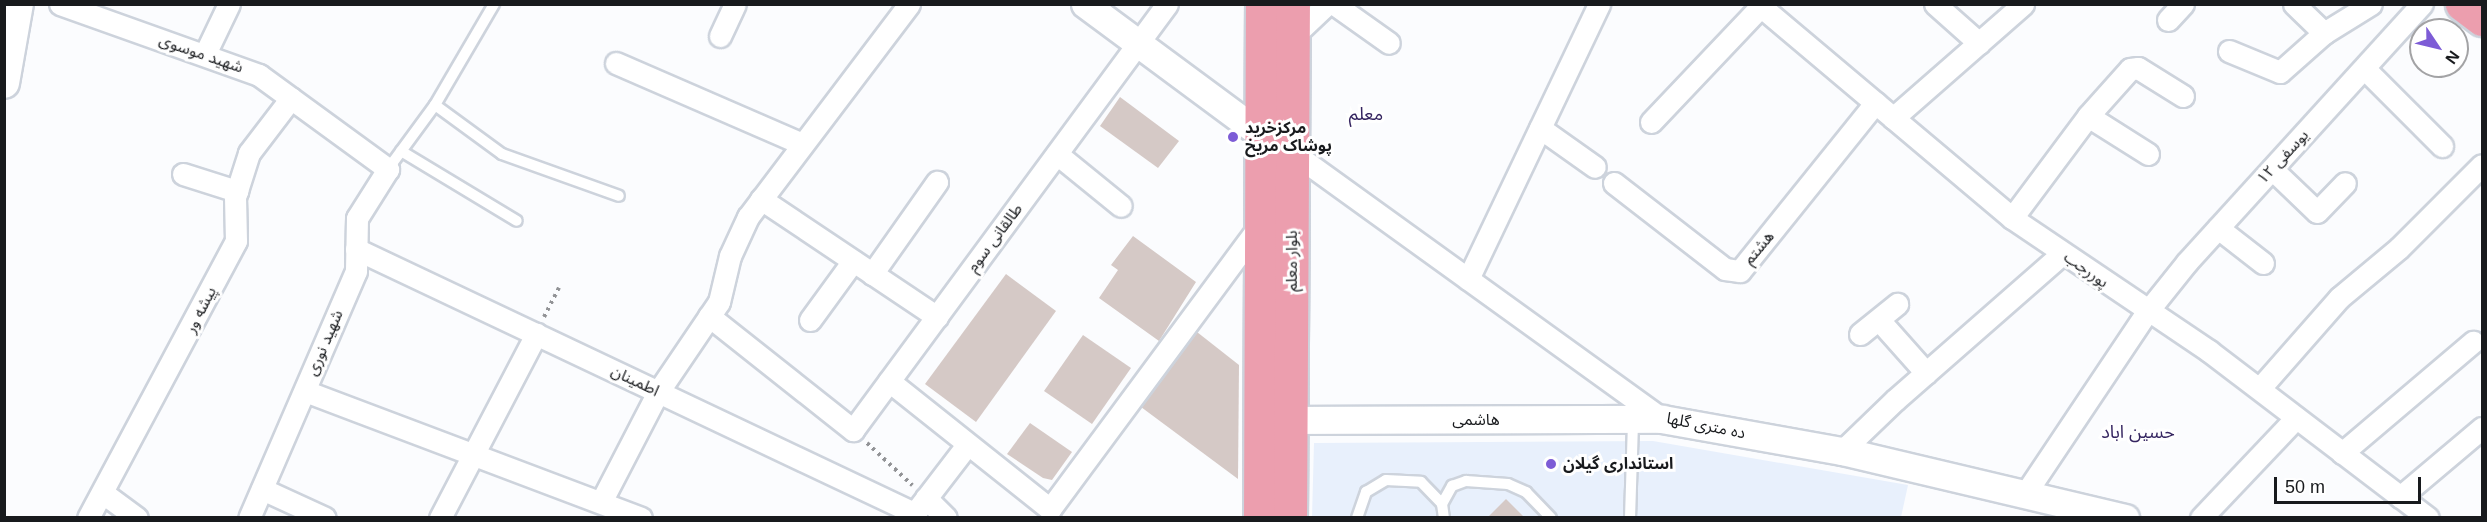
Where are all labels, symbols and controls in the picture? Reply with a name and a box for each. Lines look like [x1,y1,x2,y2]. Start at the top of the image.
north arrow [2409,18,2469,78]
street label: شهید موسوی [156,31,246,77]
text: N [2442,48,2463,67]
district label: معلم [1349,103,1383,125]
place label: مرکزخرید پوشاک مریخ [1245,118,1332,156]
street label: یوسفی ۱۲ [2253,126,2313,188]
marker: مرکزخرید پوشاک مریخ [1226,130,1240,144]
street label: طالقانی سوم [963,200,1027,276]
street label: هشتم [1740,227,1778,269]
street label: بلوار معلم [1282,230,1302,292]
street label: پوررجب [2060,248,2112,292]
street label: پیشه ور [181,284,221,336]
street label: شهید نوری [303,307,347,379]
street label: اطمینان [608,362,662,400]
street label: ده متری گلها [1665,409,1747,443]
street label: هاشمی [1452,410,1500,430]
district label: حسین اباد [2101,421,2175,443]
place label: استانداری گیلان [1563,454,1673,474]
marker: استانداری گیلان [1544,457,1558,471]
scale bar [2277,465,2424,503]
text: 50 m [2285,477,2325,497]

